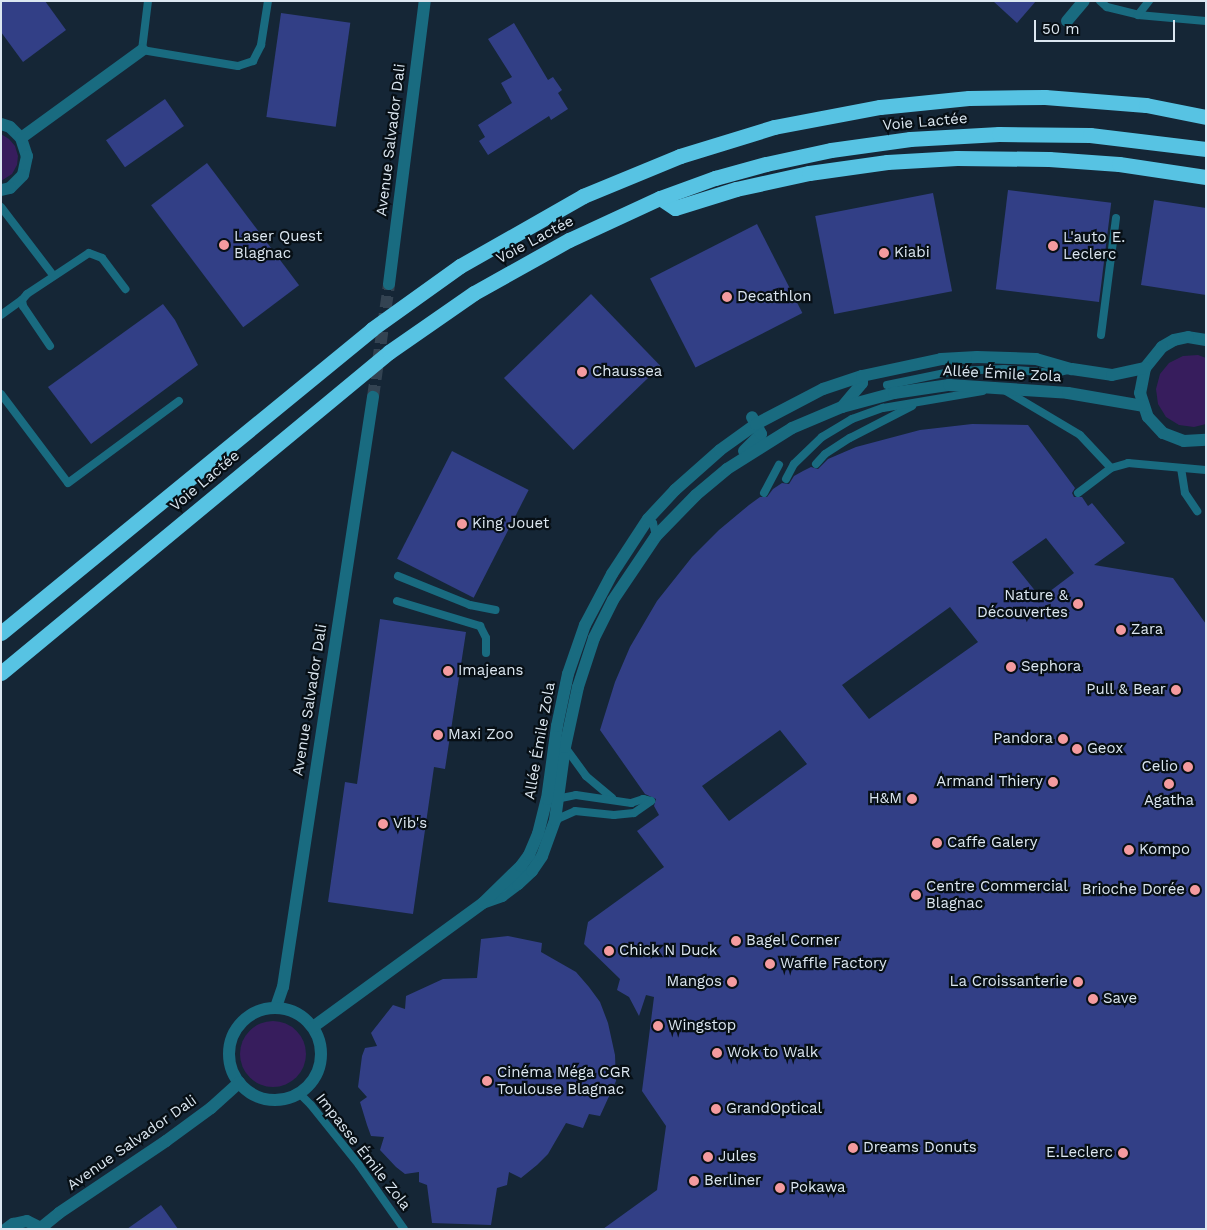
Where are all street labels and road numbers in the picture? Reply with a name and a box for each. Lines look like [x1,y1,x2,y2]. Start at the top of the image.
street label: Avenue Salvador Dali [373,62,409,218]
street label: Voie Lactée [882,109,968,135]
street label: Voie Lactée [493,212,577,268]
street label: Allée Émile Zola [942,362,1062,386]
street label: Voie Lactée [167,447,243,515]
street label: Avenue Salvador Dali [289,623,331,777]
street label: Allée Émile Zola [521,681,559,801]
street label: Impasse Émile Zola [312,1090,414,1214]
street label: Avenue Salvador Dali [64,1091,200,1195]

